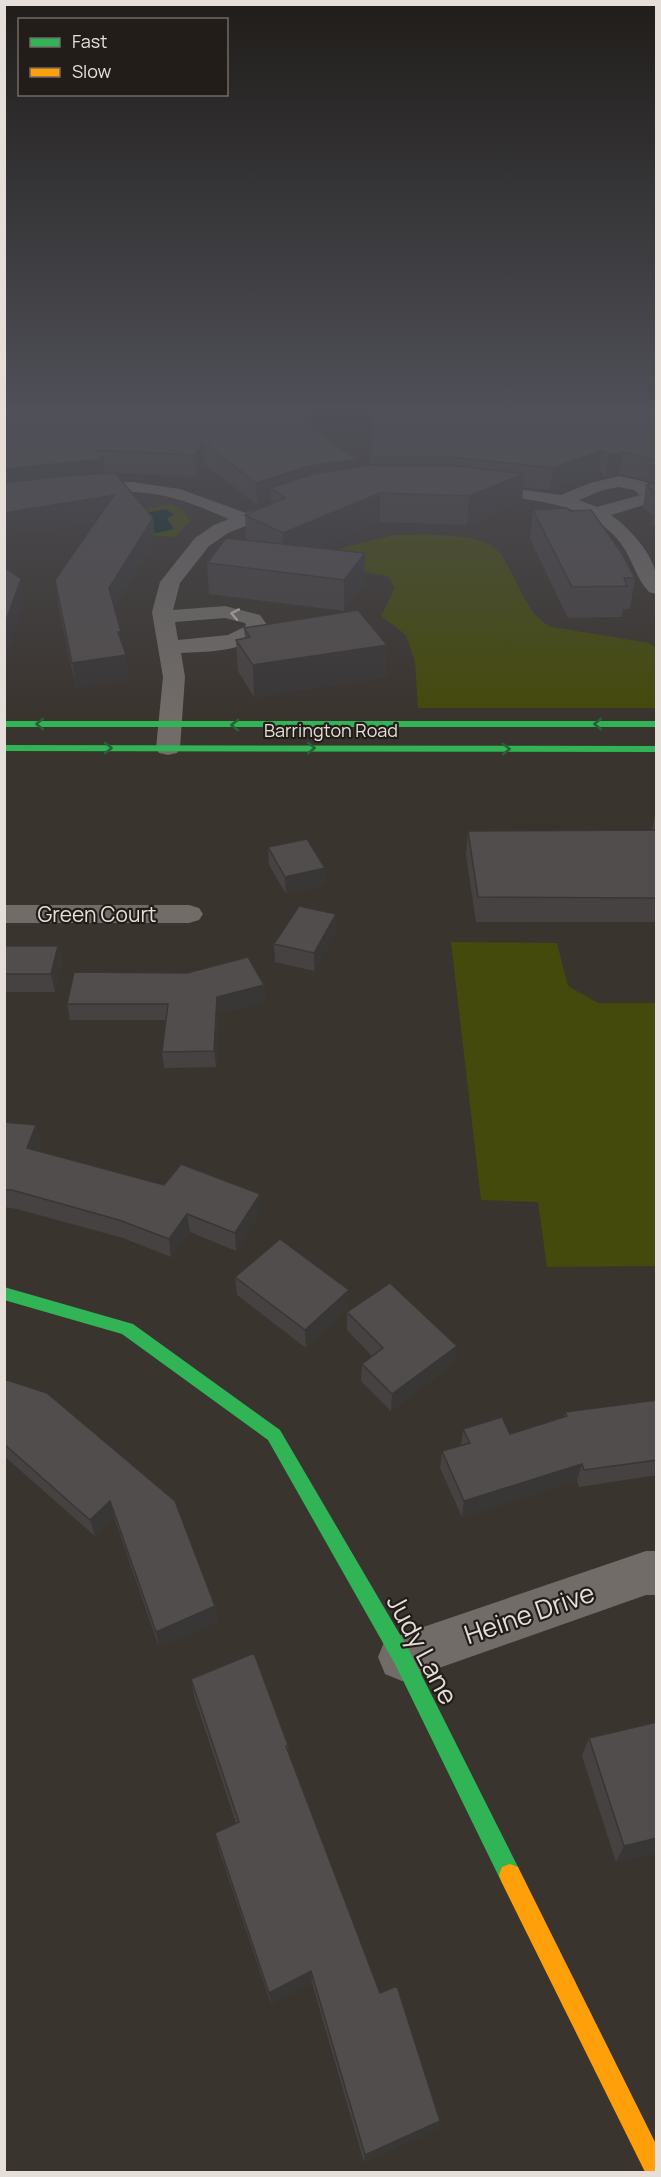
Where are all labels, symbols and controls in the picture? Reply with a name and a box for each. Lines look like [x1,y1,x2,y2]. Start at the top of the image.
legend [18,18,228,96]
text: Fast [72,29,107,53]
text: Slow [72,59,112,83]
one-way arrow [231,608,241,621]
one-way arrow [36,718,45,730]
street label: Barrington Road [264,718,398,742]
one-way arrow [594,718,603,730]
one-way arrow [231,719,240,731]
one-way arrow [104,742,113,754]
one-way arrow [306,742,315,754]
one-way arrow [501,743,510,755]
street label: Green Court [38,900,156,928]
street label: Heine Drive [459,1574,599,1652]
street label: Judy Lane [379,1588,467,1710]

